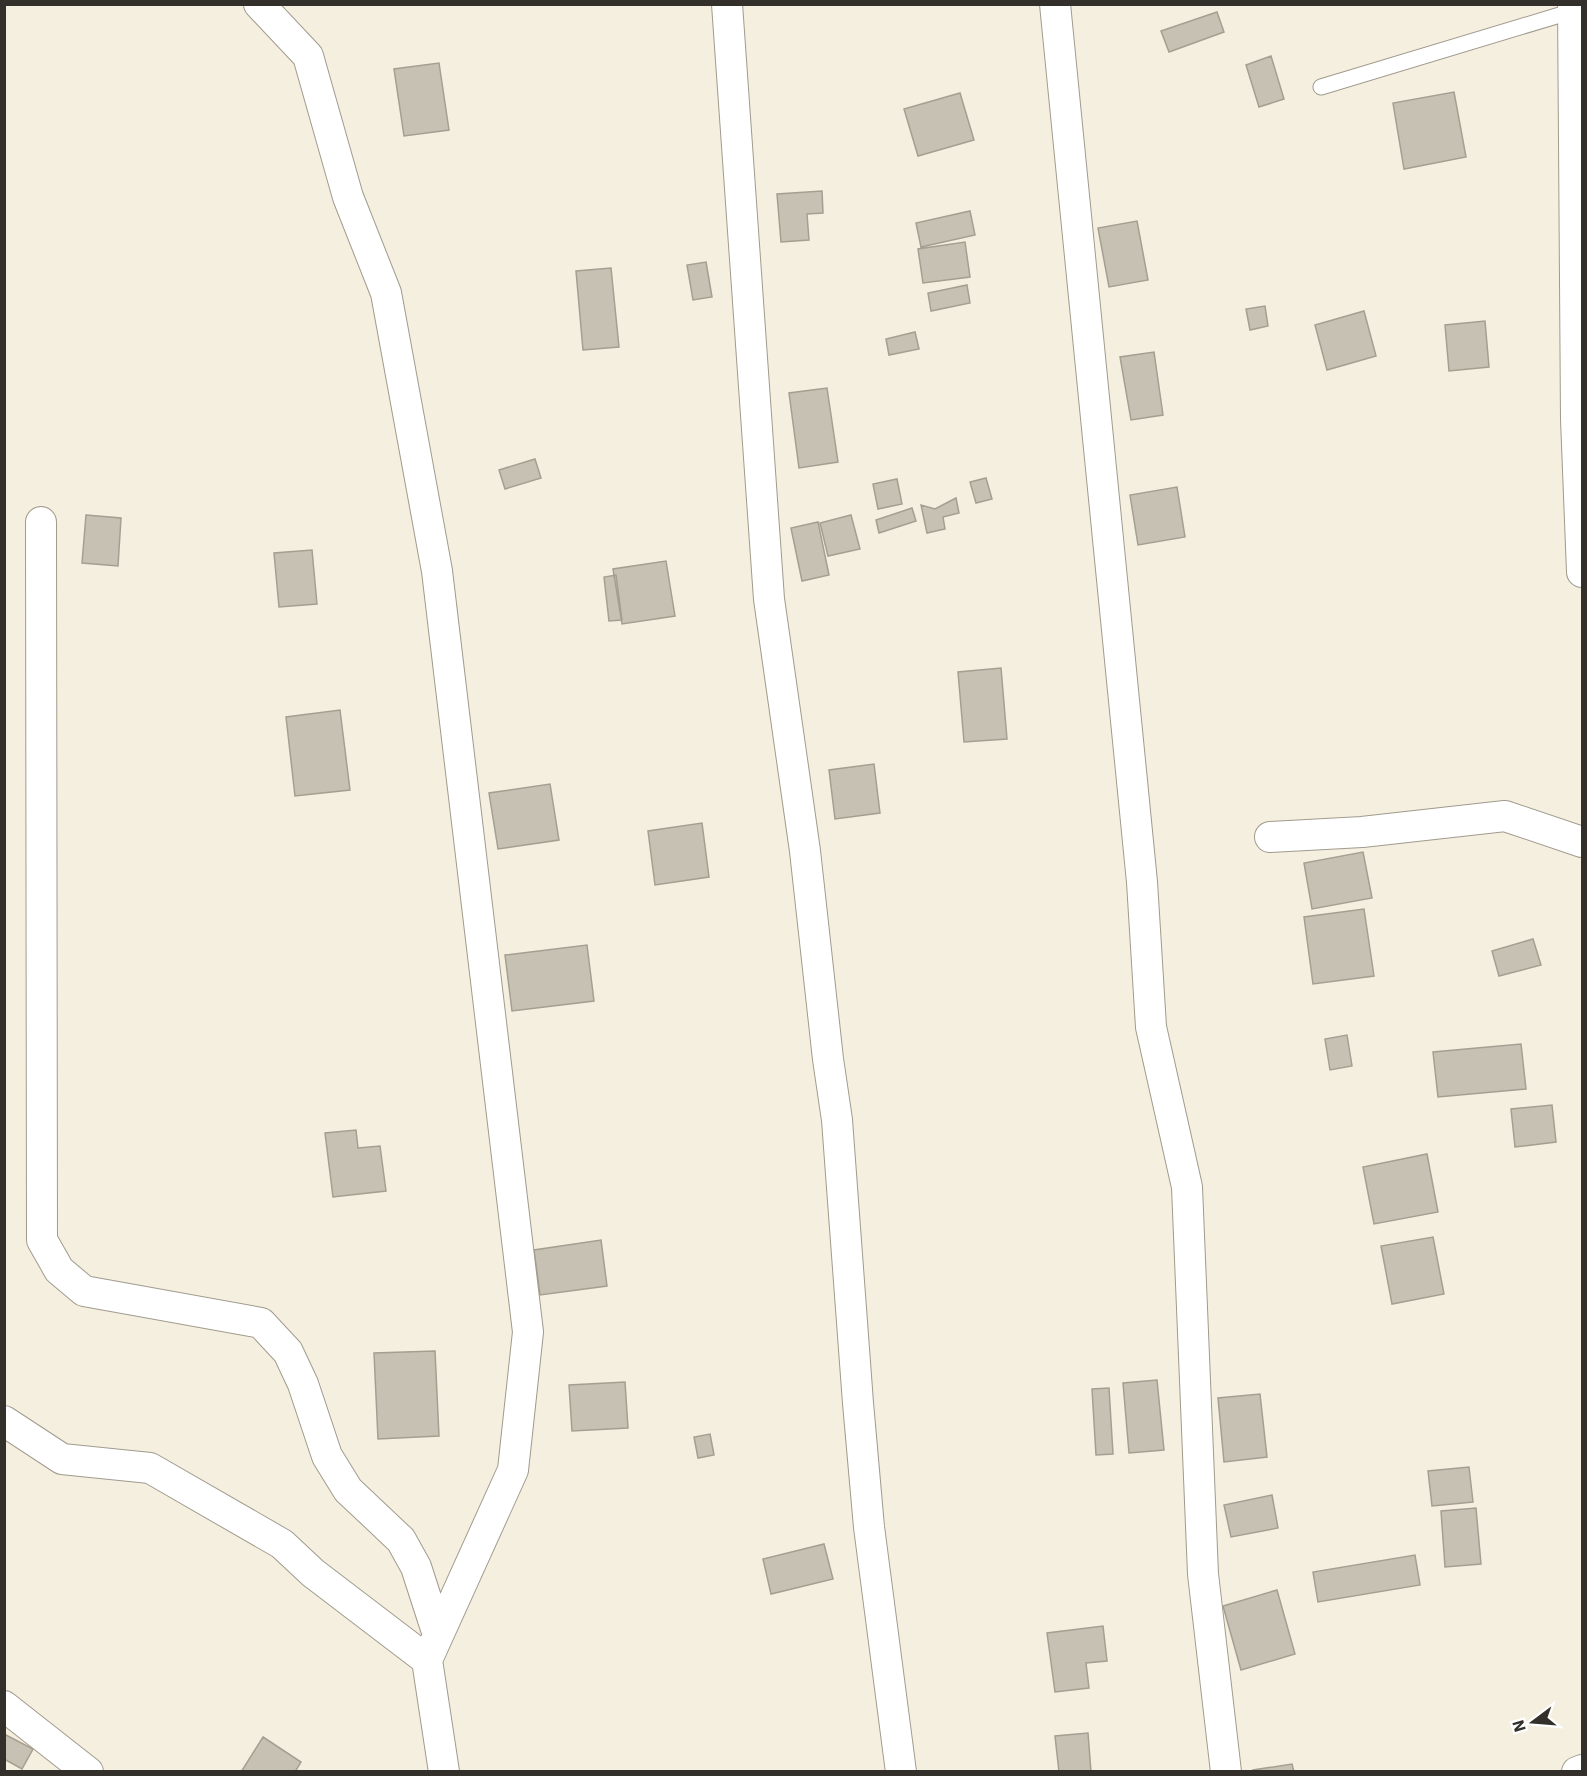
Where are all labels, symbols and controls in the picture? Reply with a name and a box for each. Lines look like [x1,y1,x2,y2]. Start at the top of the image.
north arrow [1503,1692,1563,1752]
text: N [1507,1718,1530,1734]

